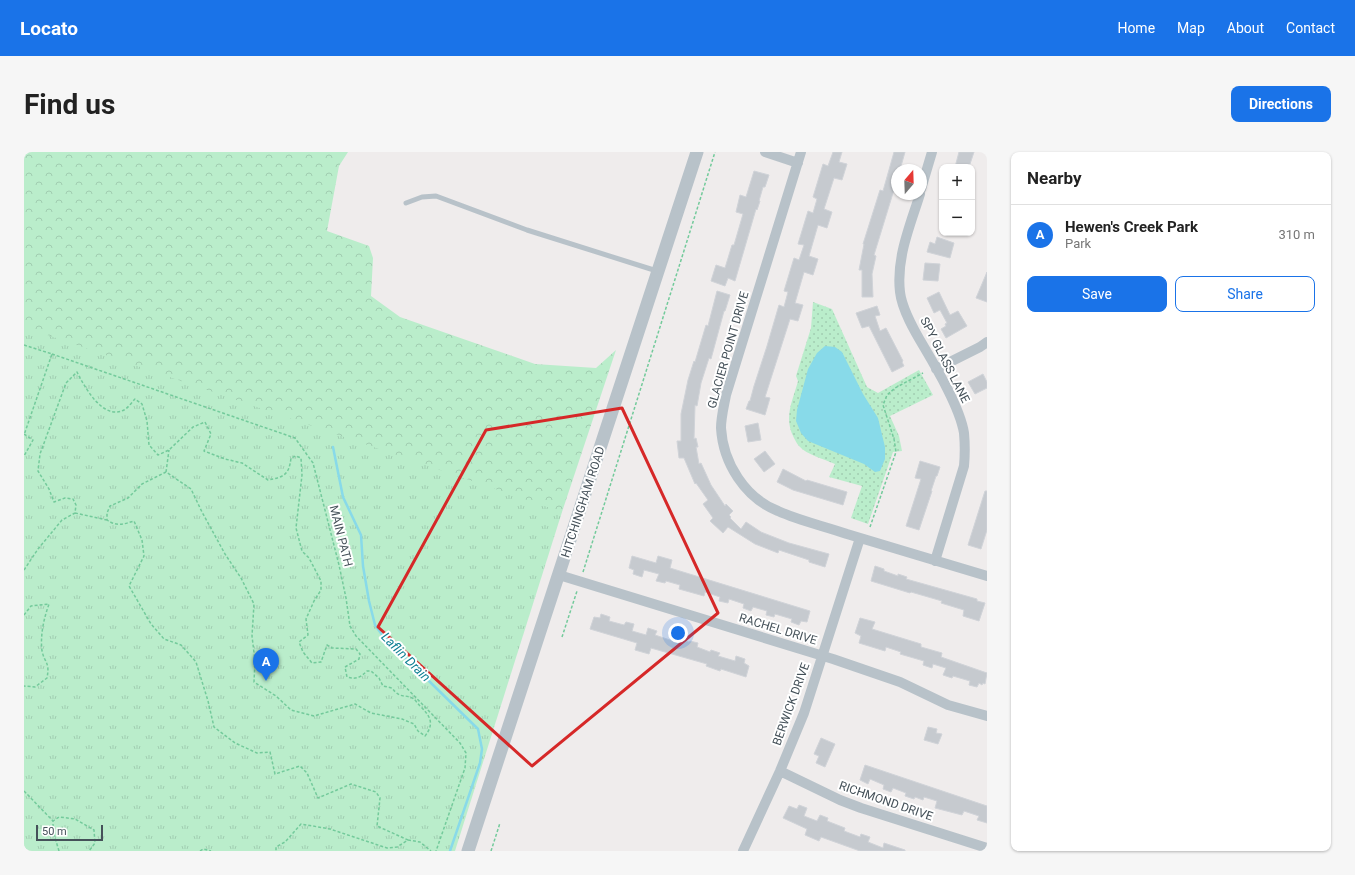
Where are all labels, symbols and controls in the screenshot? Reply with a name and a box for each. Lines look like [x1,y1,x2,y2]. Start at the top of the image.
text: Locato [20,17,78,40]
text: Home [1117,20,1155,36]
text: Map [1177,20,1205,36]
text: About [1227,20,1264,36]
text: Contact [1286,20,1335,36]
button: Directions [1231,86,1331,122]
text: Find us [24,88,115,121]
north arrow [891,164,927,200]
map controls [939,164,975,236]
button: + [939,164,975,200]
text: Nearby [1027,168,1082,188]
button: − [939,200,975,236]
text: Hewen's Creek Park [1065,218,1198,236]
text: A [1036,227,1044,242]
text: 310 m [1278,227,1315,242]
text: Park [1065,236,1091,251]
button: Save [1027,276,1167,312]
button: Share [1175,276,1315,312]
street label: GLACIER POINT DRIVE [705,290,751,410]
street label: SPY GLASS LANE [917,315,973,405]
street label: HITCHINGHAM ROAD [558,444,608,559]
street label: MAIN PATH [327,504,355,568]
street label: RACHEL DRIVE [737,610,819,648]
your location [668,623,688,643]
water label: Laflin Drain [378,629,434,685]
pin: A [253,648,279,681]
street label: BERWICK DRIVE [770,661,813,747]
street label: RICHMOND DRIVE [837,778,935,824]
scale bar [36,823,103,842]
text: 50 m [42,825,67,838]

